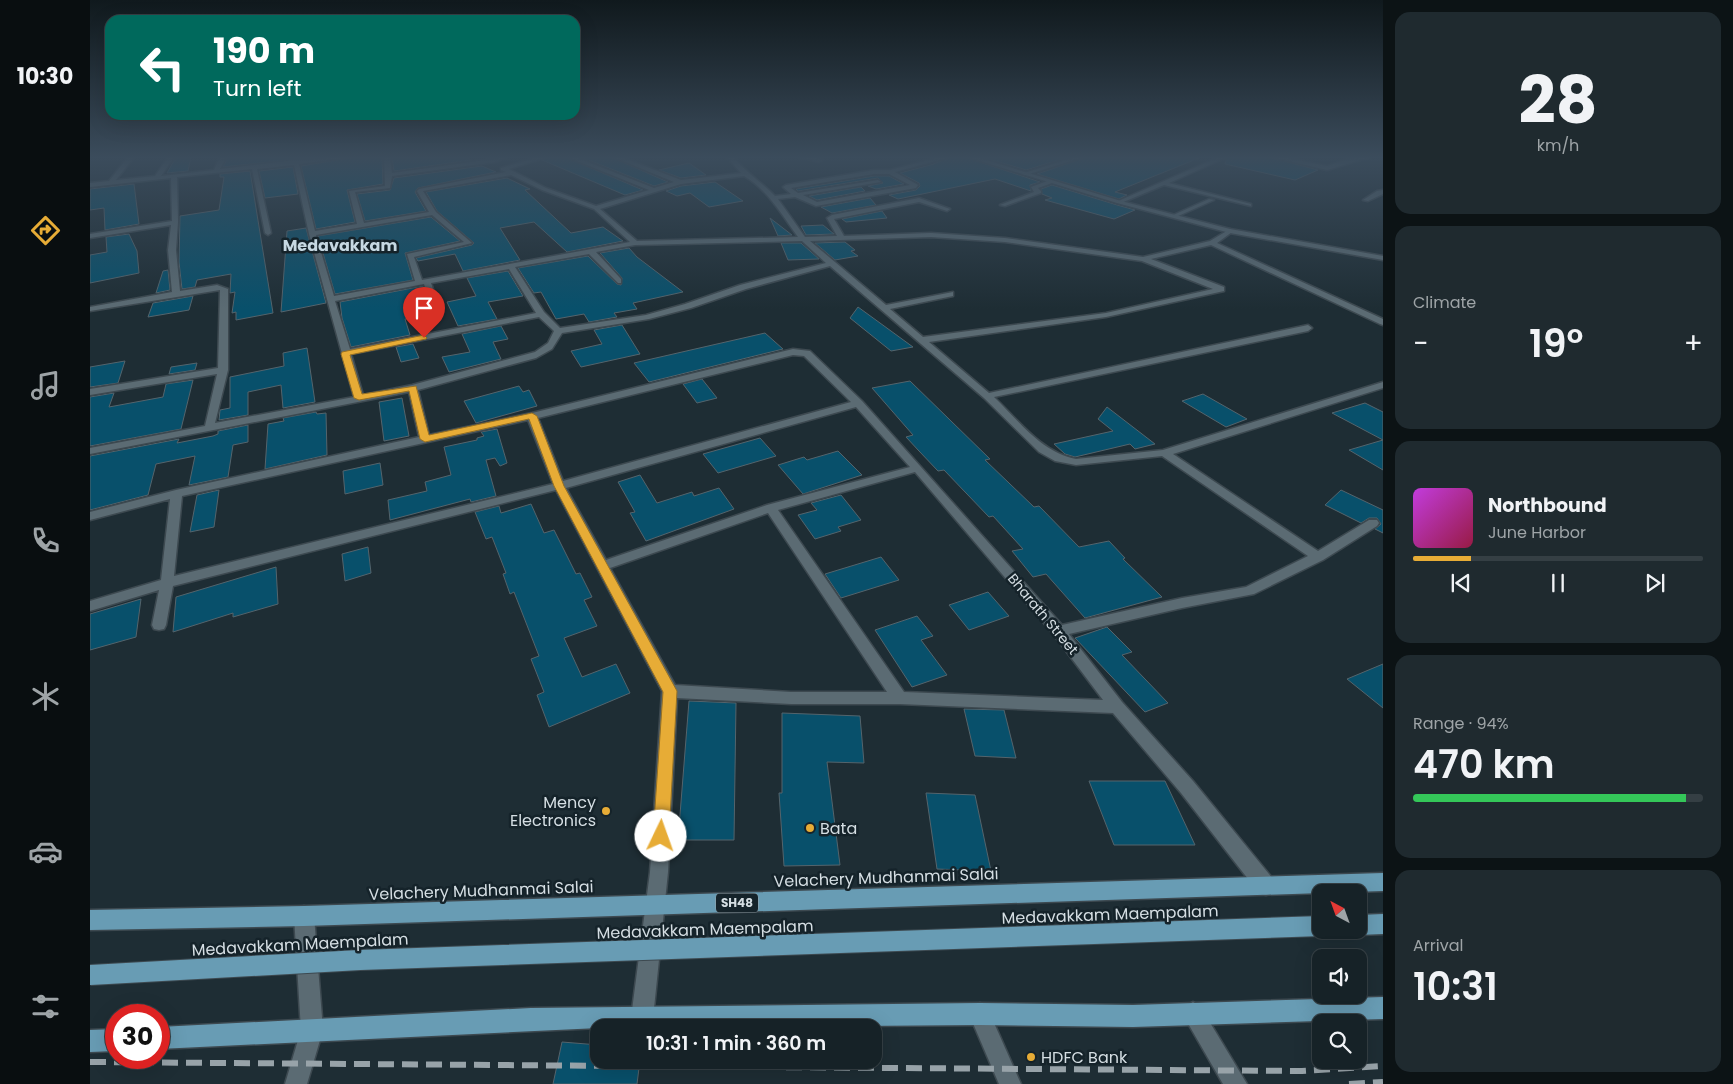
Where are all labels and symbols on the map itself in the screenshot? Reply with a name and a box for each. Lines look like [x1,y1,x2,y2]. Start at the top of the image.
district label: Medavakkam [283,234,397,257]
pin [403,287,445,338]
street label: Bharath Street [1003,569,1083,659]
place label: Mency Electronics [510,791,596,832]
marker: Mency Electronics [600,805,612,817]
position arrow [634,809,686,861]
place label: Bata [820,817,857,840]
marker: Bata [804,822,816,834]
street label: Velachery Mudhanmai Salai [773,862,999,893]
street label: Velachery Mudhanmai Salai [368,875,594,906]
north arrow [1312,884,1368,939]
road number: SH48 [716,894,758,912]
street label: Medavakkam Maempalam [1001,899,1219,930]
street label: Medavakkam Maempalam [596,914,814,945]
street label: Medavakkam Maempalam [191,927,409,962]
speed limit sign: 30 [105,1004,170,1069]
place label: HDFC Bank [1041,1046,1128,1069]
marker: HDFC Bank [1025,1051,1037,1063]

